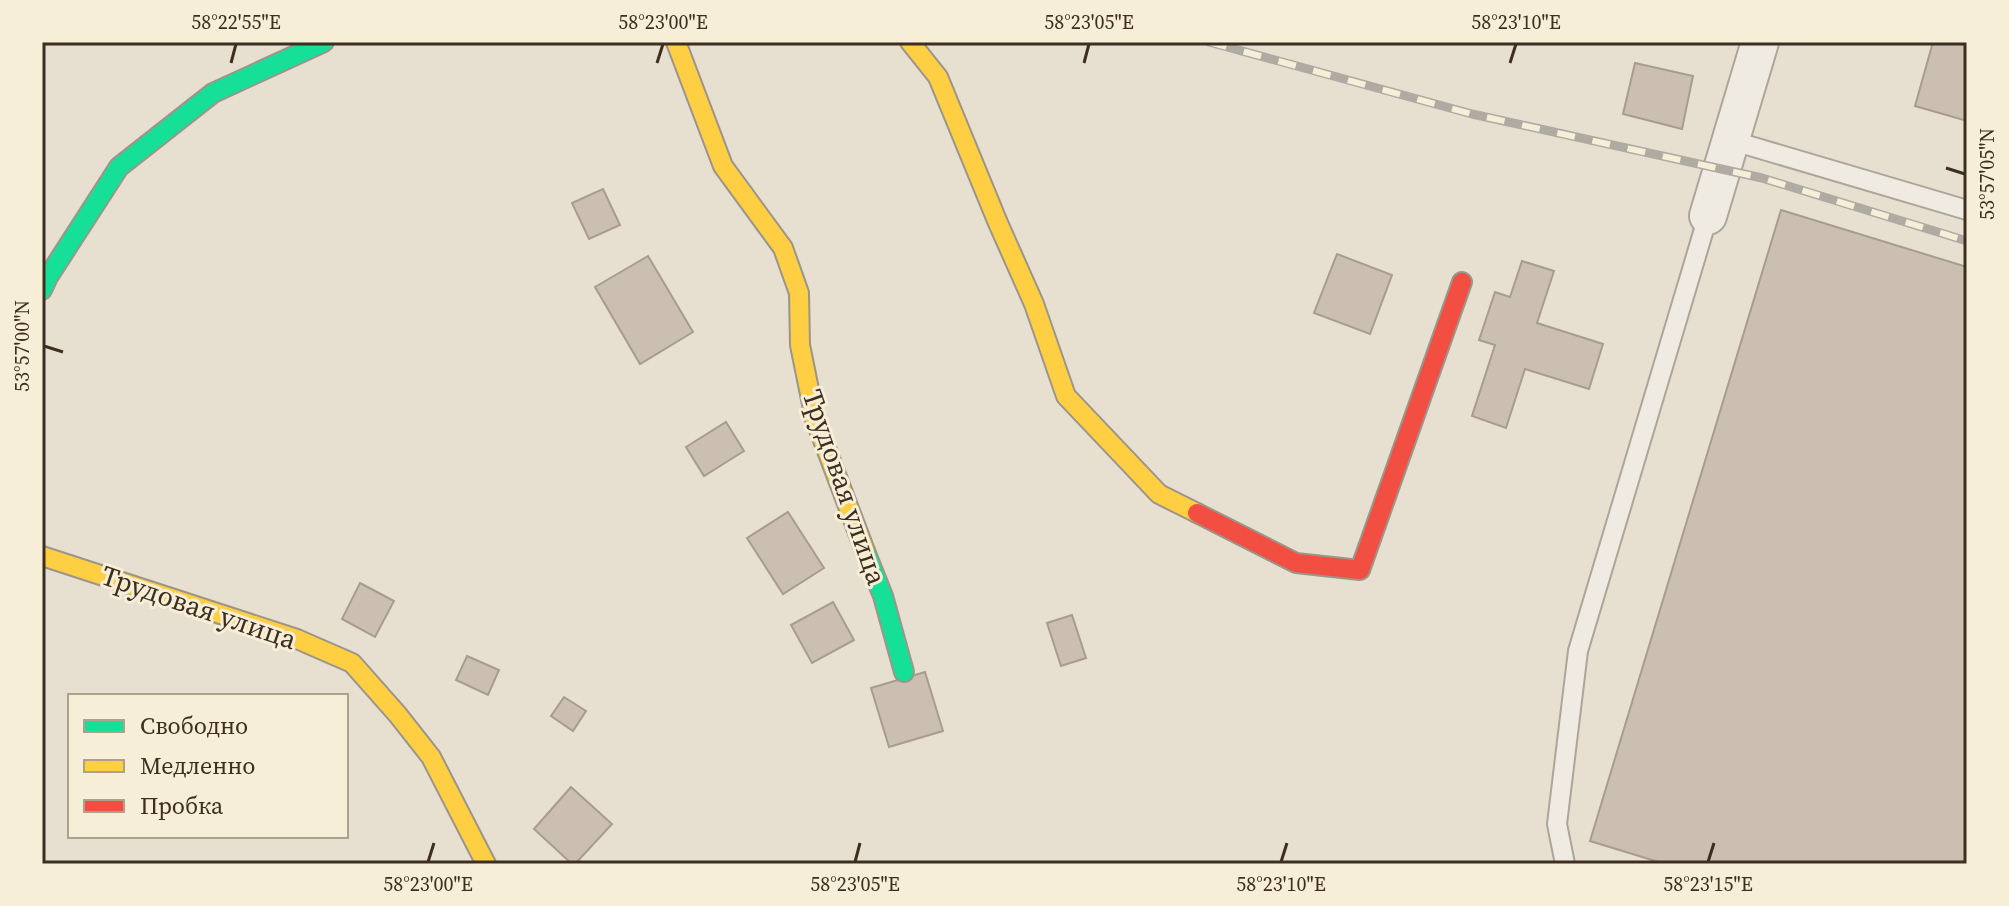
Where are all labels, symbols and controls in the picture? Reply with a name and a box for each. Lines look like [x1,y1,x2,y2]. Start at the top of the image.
text: 58°22'55"E [191,8,281,36]
text: 58°23'00"E [618,8,708,36]
text: 58°23'05"E [1044,8,1134,36]
text: 58°23'10"E [1471,8,1561,36]
text: 53°57'05"N [1973,128,2001,220]
text: 53°57'00"N [8,300,36,392]
street label: Трудовая улица [794,384,896,590]
street label: Трудовая улица [96,556,302,658]
legend [68,694,348,838]
text: Свободно [140,709,248,742]
text: Медленно [140,749,255,782]
text: Пробка [140,789,224,822]
text: 58°23'00"E [383,870,473,898]
text: 58°23'05"E [810,870,900,898]
text: 58°23'10"E [1236,870,1326,898]
text: 58°23'15"E [1663,870,1753,898]

